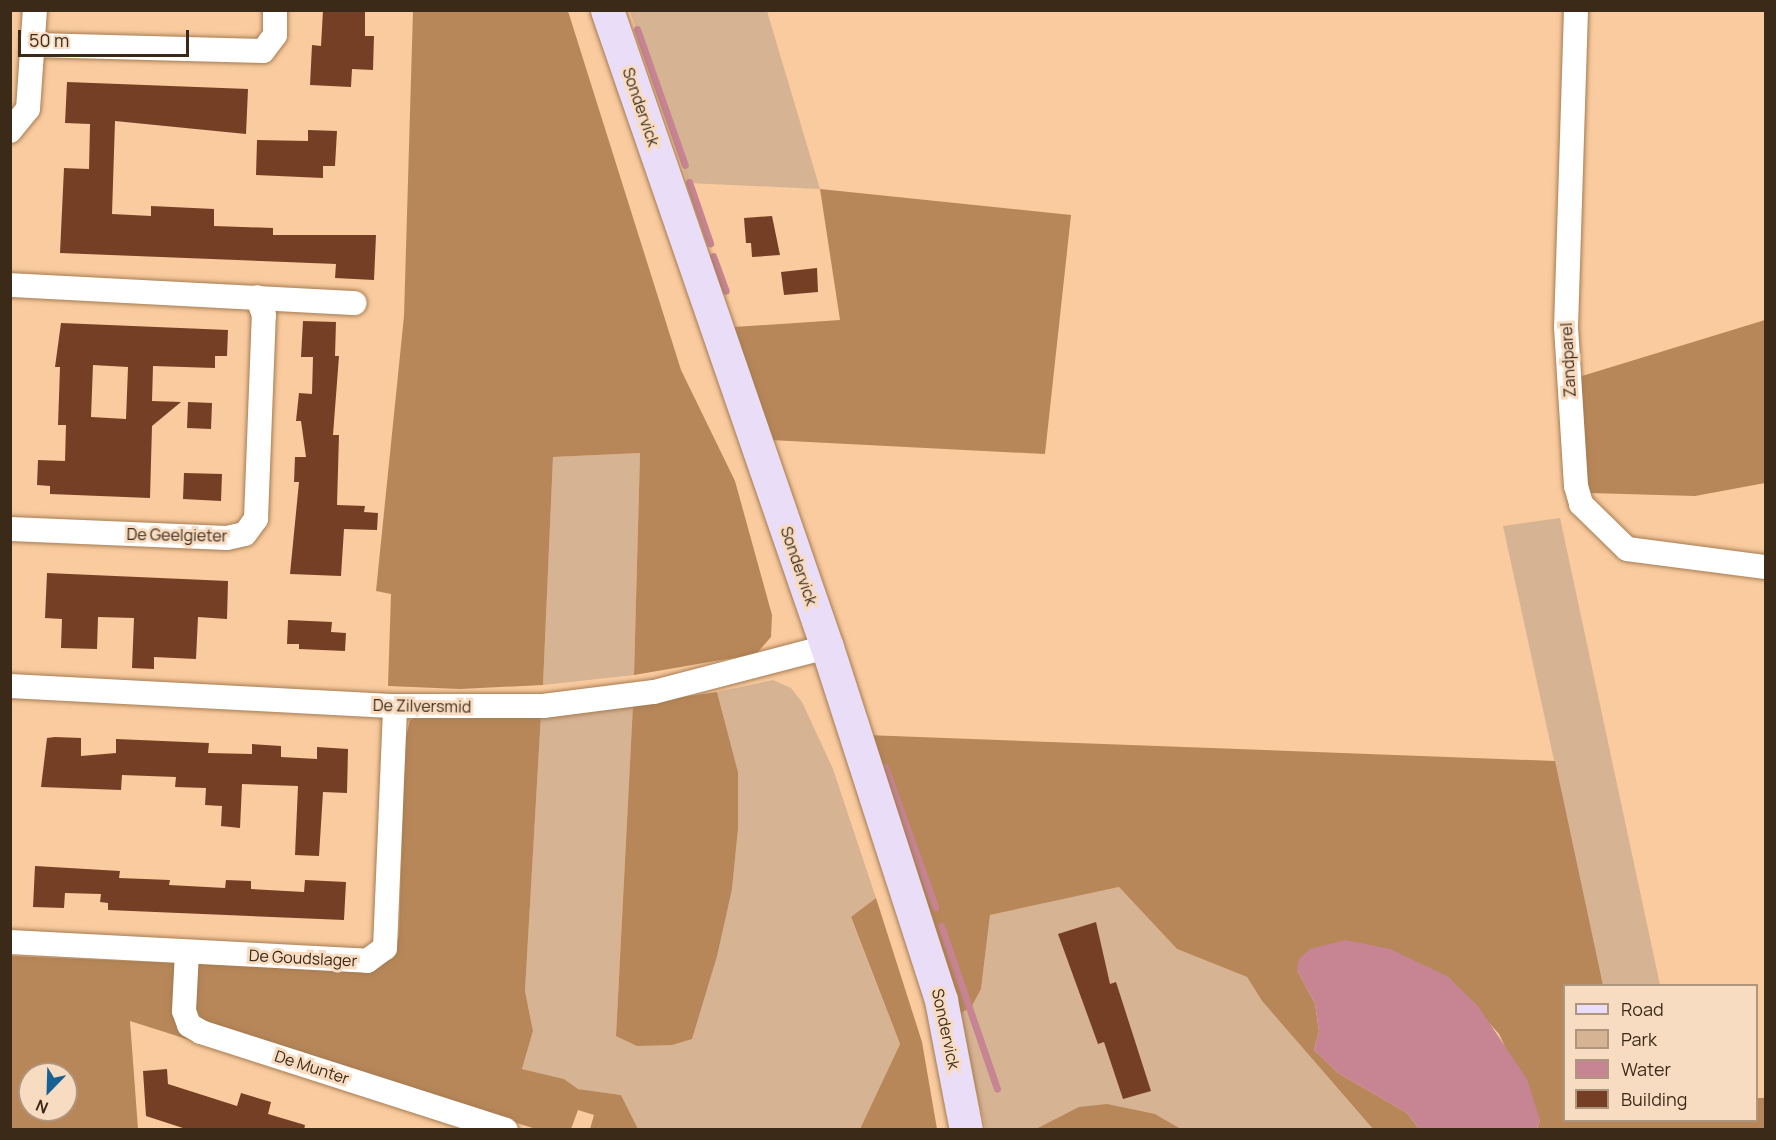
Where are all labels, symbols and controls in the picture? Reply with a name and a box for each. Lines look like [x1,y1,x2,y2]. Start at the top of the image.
scale bar [21,18,192,56]
text: 50 m [29,28,69,52]
street label: Sondervick [619,65,663,149]
street label: Zandparel [1556,322,1580,398]
street label: Sondervick [777,524,821,608]
street label: De Geelgieter [126,525,228,545]
street label: De Zilversmid [373,696,471,716]
street label: De Goudslager [248,946,358,970]
legend [1563,984,1758,1122]
street label: Sondervick [928,987,964,1071]
text: Road [1621,997,1664,1021]
text: Park [1621,1027,1657,1051]
street label: De Munter [272,1046,352,1088]
text: Water [1621,1057,1671,1081]
north arrow [18,1062,78,1122]
text: Building [1621,1087,1687,1111]
text: N [32,1094,51,1119]

